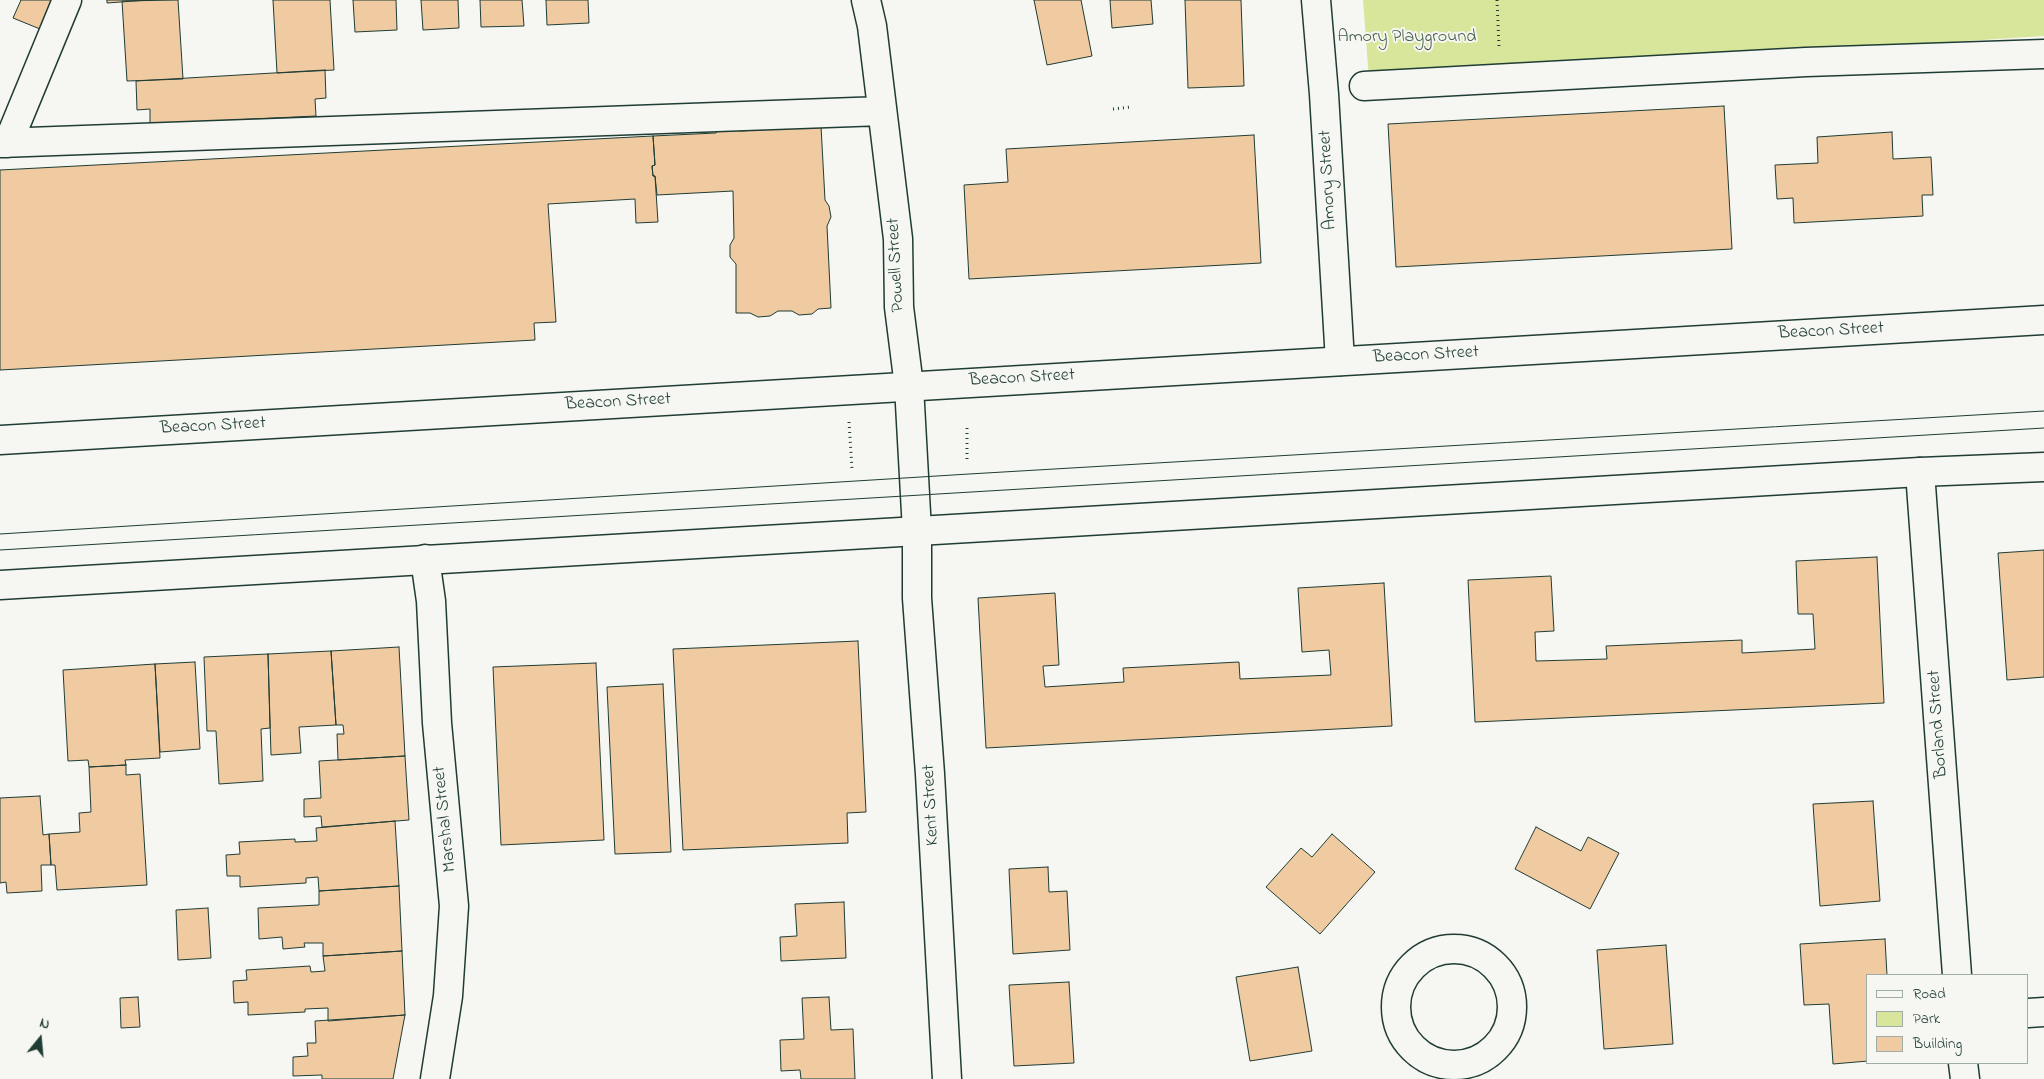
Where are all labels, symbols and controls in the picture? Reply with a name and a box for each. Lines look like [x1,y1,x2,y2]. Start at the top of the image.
park label: Amory Playground [1338,27,1476,49]
street label: Amory Street [1316,130,1342,230]
street label: Powell Street [884,217,910,313]
street label: Beacon Street [1778,318,1884,346]
street label: Beacon Street [1373,342,1479,370]
street label: Beacon Street [969,365,1075,393]
street label: Beacon Street [565,389,671,417]
street label: Beacon Street [160,413,266,441]
street label: Borland Street [1924,669,1954,779]
street label: Kent Street [919,764,945,846]
street label: Marshal Street [430,765,462,873]
legend [1866,974,2029,1064]
text: Road [1913,983,1946,1005]
text: Park [1913,1008,1940,1030]
text: N [37,1013,52,1036]
north arrow [15,1014,65,1064]
text: Building [1913,1033,1962,1055]

